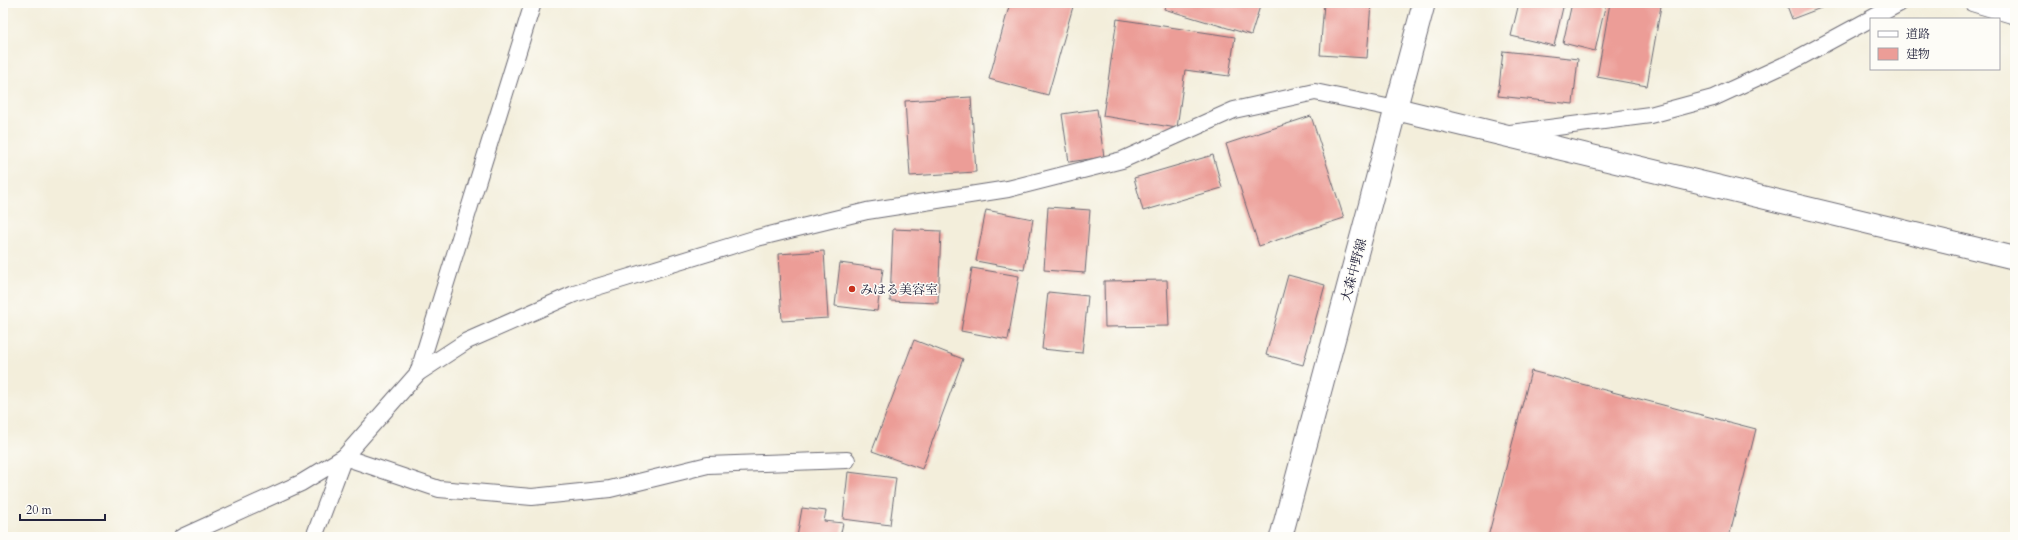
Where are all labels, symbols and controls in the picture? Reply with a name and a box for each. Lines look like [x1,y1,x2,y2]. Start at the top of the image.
legend [1870,18,2000,70]
text: 道路 [1906,26,1930,42]
text: 建物 [1906,46,1930,62]
street label: 大森中野線 [1337,237,1371,304]
place label: みはる美容室 [860,281,938,299]
marker: みはる美容室 [847,284,857,294]
scale bar [20,496,105,522]
text: 20 m [26,502,53,518]

